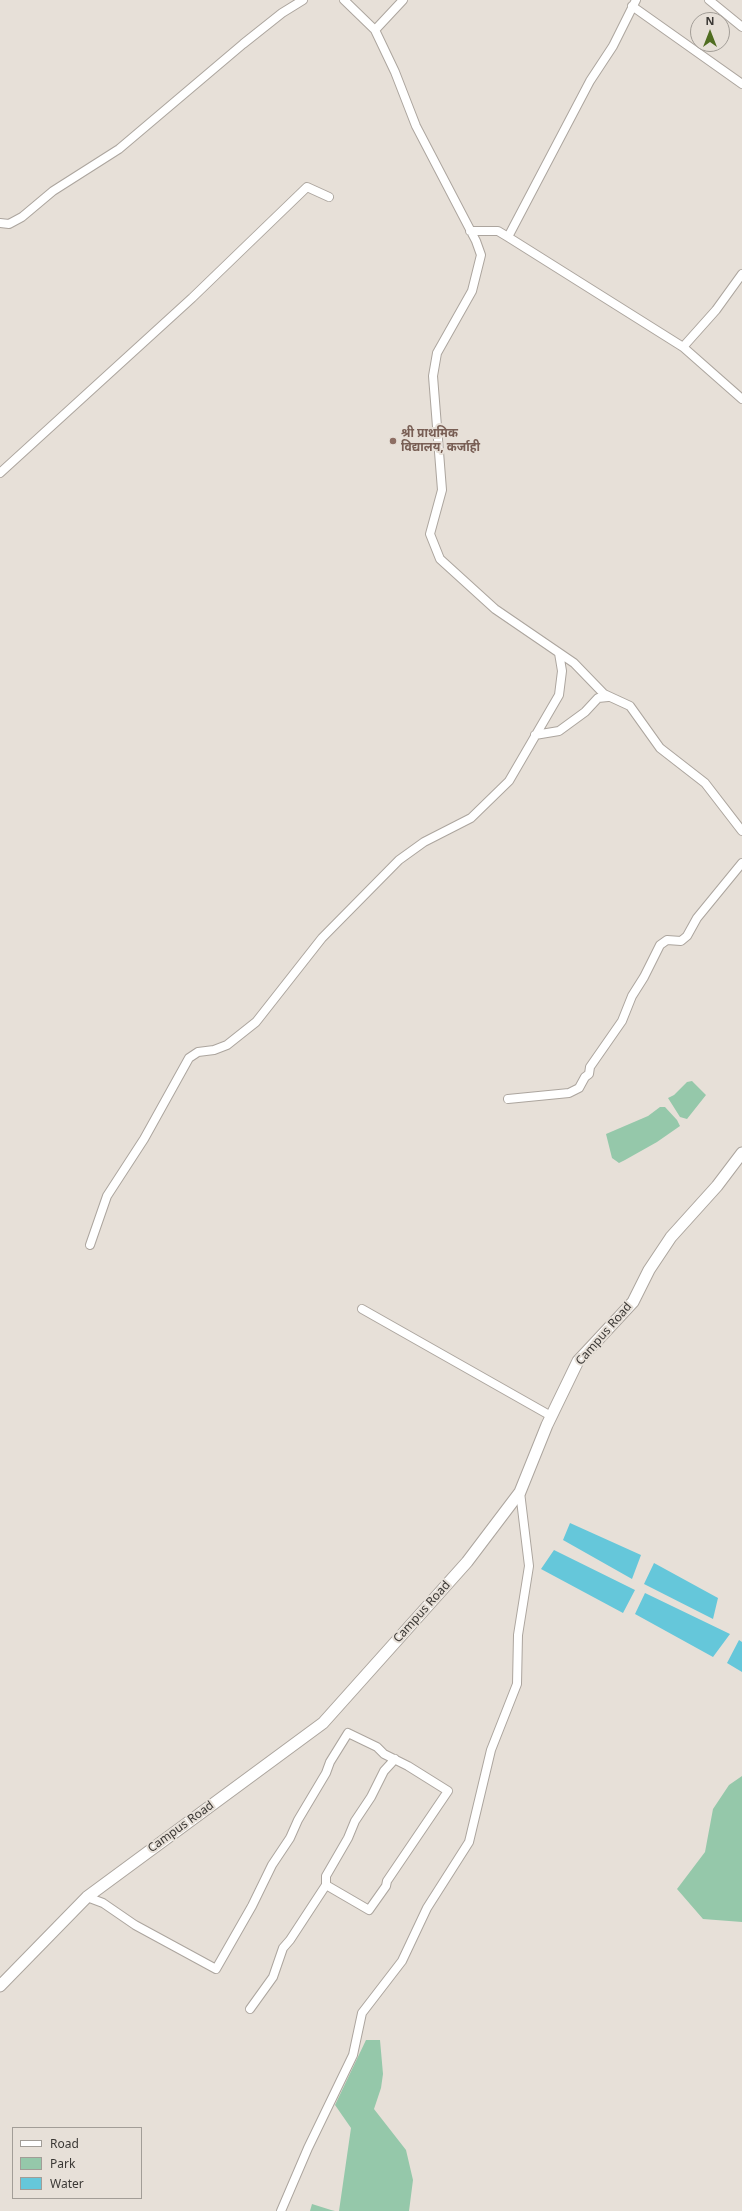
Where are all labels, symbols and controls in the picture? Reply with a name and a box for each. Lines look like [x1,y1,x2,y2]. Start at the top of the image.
north arrow [690,12,730,52]
text: N [706,13,714,28]
place label: श्री प्राथमिक विद्यालय, कर्जाही [401,427,480,455]
marker: श्री प्राथमिक विद्यालय, कर्जाही [388,436,398,446]
street label: Campus Road [573,1300,635,1368]
street label: Campus Road [391,1578,453,1646]
street label: Campus Road [145,1798,217,1856]
legend [12,2127,142,2199]
text: Road [50,2135,79,2152]
text: Park [50,2155,75,2172]
text: Water [50,2175,84,2192]

